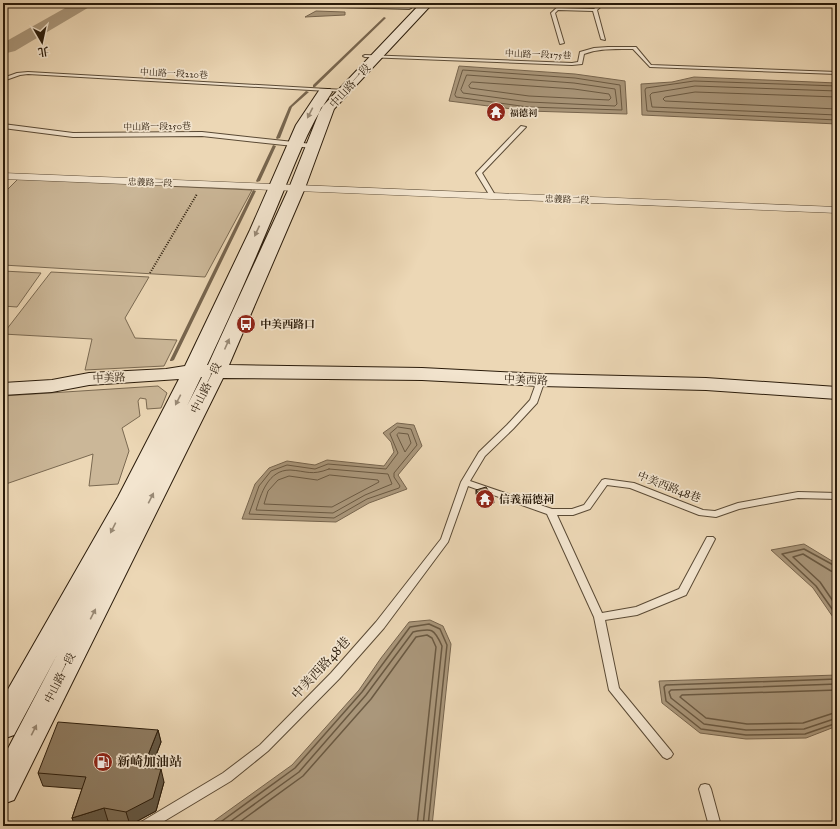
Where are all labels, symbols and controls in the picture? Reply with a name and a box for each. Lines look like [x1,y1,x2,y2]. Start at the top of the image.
north arrow [22,22,62,62]
text: 北 [37,44,50,59]
street label: 中山路一段175巷 [505,47,571,61]
street label: 中山路一段 [327,61,373,111]
street label: 中山路一段220巷 [140,66,208,80]
temple icon: 福德祠 [485,101,507,123]
one-way arrow [307,107,313,118]
place label: 福德祠 [509,107,537,118]
street label: 中山路一段250巷 [123,120,191,132]
street label: 忠義路一段 [127,176,173,188]
street label: 忠義路二段 [544,193,590,205]
one-way arrow [254,226,260,237]
bus stop icon: 中美西路口 [235,313,257,335]
place label: 中美西路口 [260,318,315,331]
one-way arrow [224,339,230,350]
street label: 中山路一段 [188,360,224,416]
street label: 中美路 [92,371,126,385]
street label: 中美西路 [504,372,548,388]
one-way arrow [175,394,182,406]
street label: 中美西路48巷 [635,469,703,505]
temple icon: 信義福德祠 [474,488,496,510]
one-way arrow [148,493,154,504]
place label: 信義福德祠 [499,493,554,506]
one-way arrow [110,522,116,534]
one-way arrow [89,609,96,620]
street label: 中美西路48巷 [288,634,354,702]
street label: 中山路一段 [42,651,78,705]
one-way arrow [30,725,37,736]
fuel station icon: 新崎加油站 [92,751,114,773]
place label: 新崎加油站 [117,754,182,770]

